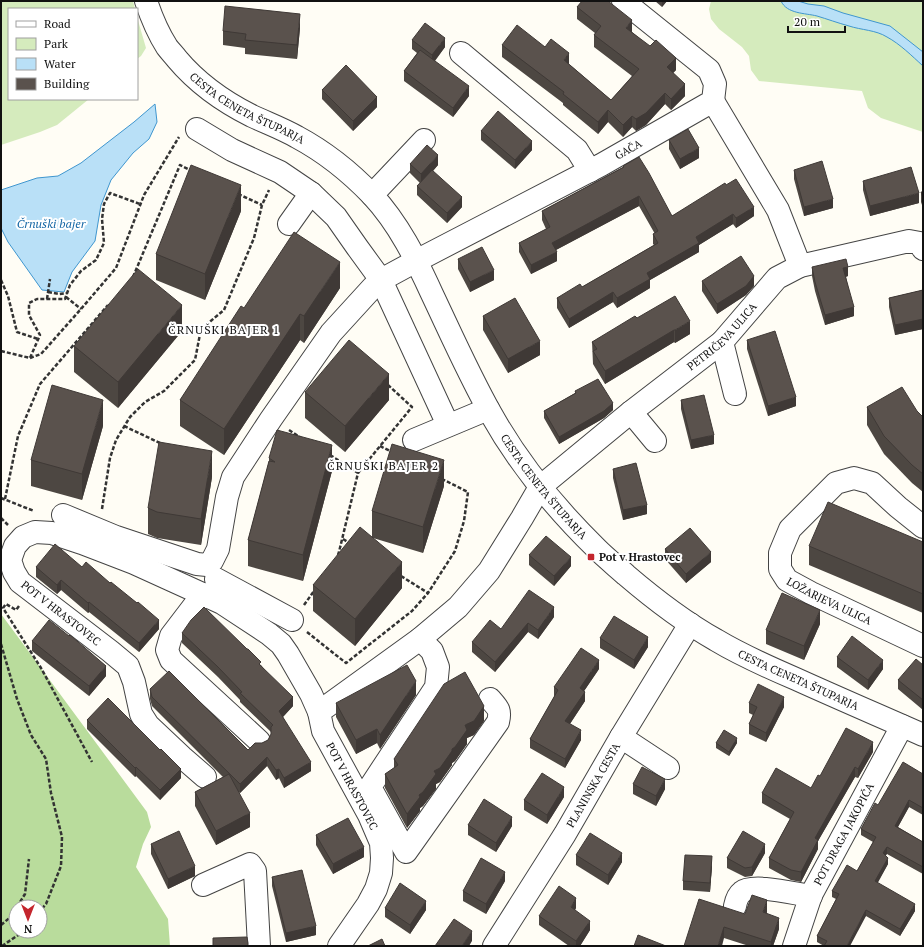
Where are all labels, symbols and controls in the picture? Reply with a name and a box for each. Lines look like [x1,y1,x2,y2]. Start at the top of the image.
legend [8,8,138,100]
scale bar [788,8,845,34]
text: 20 m [794,14,821,29]
text: Road [44,16,71,31]
text: Park [44,36,69,51]
text: Water [44,56,76,71]
street label: CESTA CENETA ŠTUPARJA [187,69,308,147]
text: Building [44,76,90,91]
street label: GAČA [612,136,645,163]
water label: Črnuški bajer [17,216,87,231]
street label: PETRIČEVA ULICA [684,299,760,373]
district label: ČRNUŠKI BAJER 1 [168,322,280,337]
street label: CESTA CENETA ŠTUPARJA [498,431,591,542]
district label: ČRNUŠKI BAJER 2 [327,458,439,473]
place label: Pot v Hrastovec [599,550,681,564]
marker: Pot v Hrastovec [586,552,596,562]
street label: LOŽARJEVA ULICA [784,574,874,628]
street label: POT V HRASTOVEC [18,578,104,648]
street label: CESTA CENETA ŠTUPARJA [736,646,861,713]
street label: POT V HRASTOVEC [323,740,381,832]
street label: PLANINSKA CESTA [563,740,623,830]
street label: POT DRAGA JAKOPIČA [811,780,877,888]
north arrow [8,899,48,939]
text: N [23,922,32,936]

